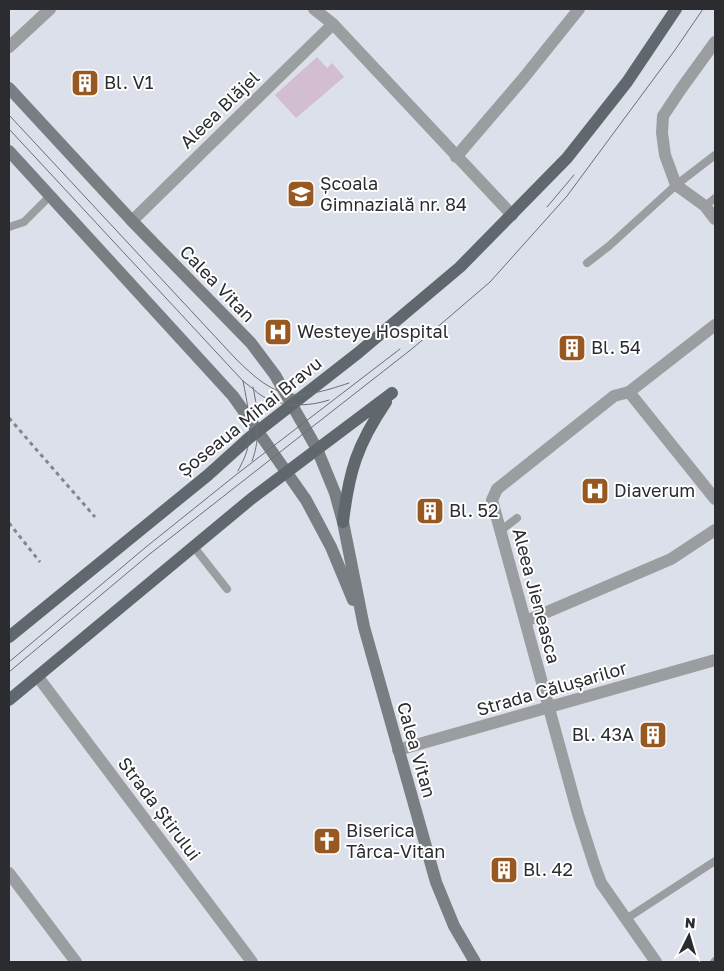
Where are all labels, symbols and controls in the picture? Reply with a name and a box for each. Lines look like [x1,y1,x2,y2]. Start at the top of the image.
street label: Aleea Blăjel [175,66,264,153]
building icon: Bl. V1 [70,68,100,98]
place label: Bl. V1 [104,71,154,93]
place label: Școala Gimnazială nr. 84 [320,172,467,215]
school or university icon: Școala Gimnazială nr. 84 [286,179,316,209]
street label: Calea Vitan [176,240,260,326]
hospital icon: Westeye Hospital [263,317,293,347]
place label: Westeye Hospital [297,320,449,342]
building icon: Bl. 54 [557,333,587,363]
place label: Bl. 54 [591,336,641,358]
street label: Șoseaua Mihai Bravu [173,351,326,481]
hospital icon: Diaverum [580,476,610,506]
place label: Diaverum [614,479,695,501]
building icon: Bl. 52 [415,496,445,526]
place label: Bl. 52 [449,499,499,521]
street label: Aleea Jieneasca [508,526,566,666]
street label: Strada Călușarilor [474,656,629,720]
street label: Calea Vitan [393,699,441,800]
building icon: Bl. 43A [638,720,668,750]
place label: Bl. 43A [572,723,634,745]
street label: Strada Știrului [114,752,206,864]
place label: Biserica Târca-Vitan [346,819,445,862]
church icon: Biserica Târca-Vitan [312,826,342,856]
building icon: Bl. 42 [489,855,519,885]
place label: Bl. 42 [523,858,573,880]
north arrow [664,911,714,961]
text: N [684,914,696,931]

